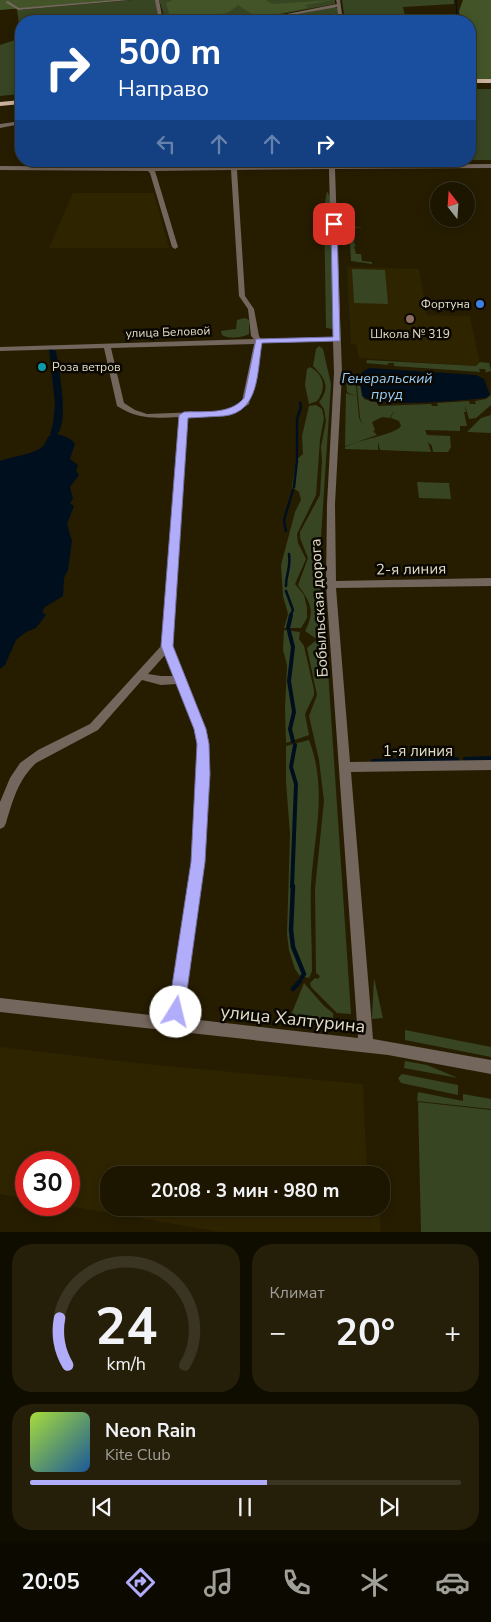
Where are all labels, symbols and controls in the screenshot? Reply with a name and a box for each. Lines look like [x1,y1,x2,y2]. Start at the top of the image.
text: 500 m [118,29,221,76]
icon: right [35,35,100,100]
text: Направо [118,74,209,104]
icon: left [152,130,180,158]
icon: ahead [205,130,233,158]
icon: ahead [258,130,286,158]
icon: right [311,130,339,158]
north arrow [430,182,475,228]
map controls [430,182,475,227]
pin [313,203,355,245]
icon: arrive [320,210,348,238]
place label: Фортуна [421,296,470,312]
marker: Фортуна [474,298,486,310]
marker: Школа № 319 [404,313,416,325]
street label: улица Беловой [125,323,211,341]
place label: Школа № 319 [370,326,450,342]
place label: Роза ветров [52,359,121,375]
marker: Роза ветров [36,361,48,373]
water label: Генеральский пруд [341,369,433,404]
street label: Бобыльская дорога [305,538,333,678]
street label: 2-я линия [376,558,446,580]
street label: 1-я линия [383,741,453,761]
position arrow [149,985,201,1037]
street label: улица Халтурина [219,999,367,1039]
speed limit sign: 30 [15,1151,80,1216]
text: 20:08 · 3 мин · 980 m [151,1178,339,1204]
text: Климат [270,1282,325,1304]
text: 24 [95,1291,157,1362]
text: 20° [335,1307,395,1358]
text: − [270,1314,286,1352]
text: + [444,1314,461,1352]
text: km/h [106,1352,145,1376]
text: Neon Rain [105,1418,196,1444]
text: Kite Club [105,1444,171,1466]
icon: previous [88,1493,116,1521]
icon: pause [231,1493,259,1521]
icon: next [375,1493,403,1521]
icon: directions [123,1565,158,1600]
icon: music [201,1565,236,1600]
icon: phone [279,1565,314,1600]
icon: climate [357,1565,392,1600]
icon: car [435,1565,470,1600]
text: 20:05 [21,1567,80,1597]

